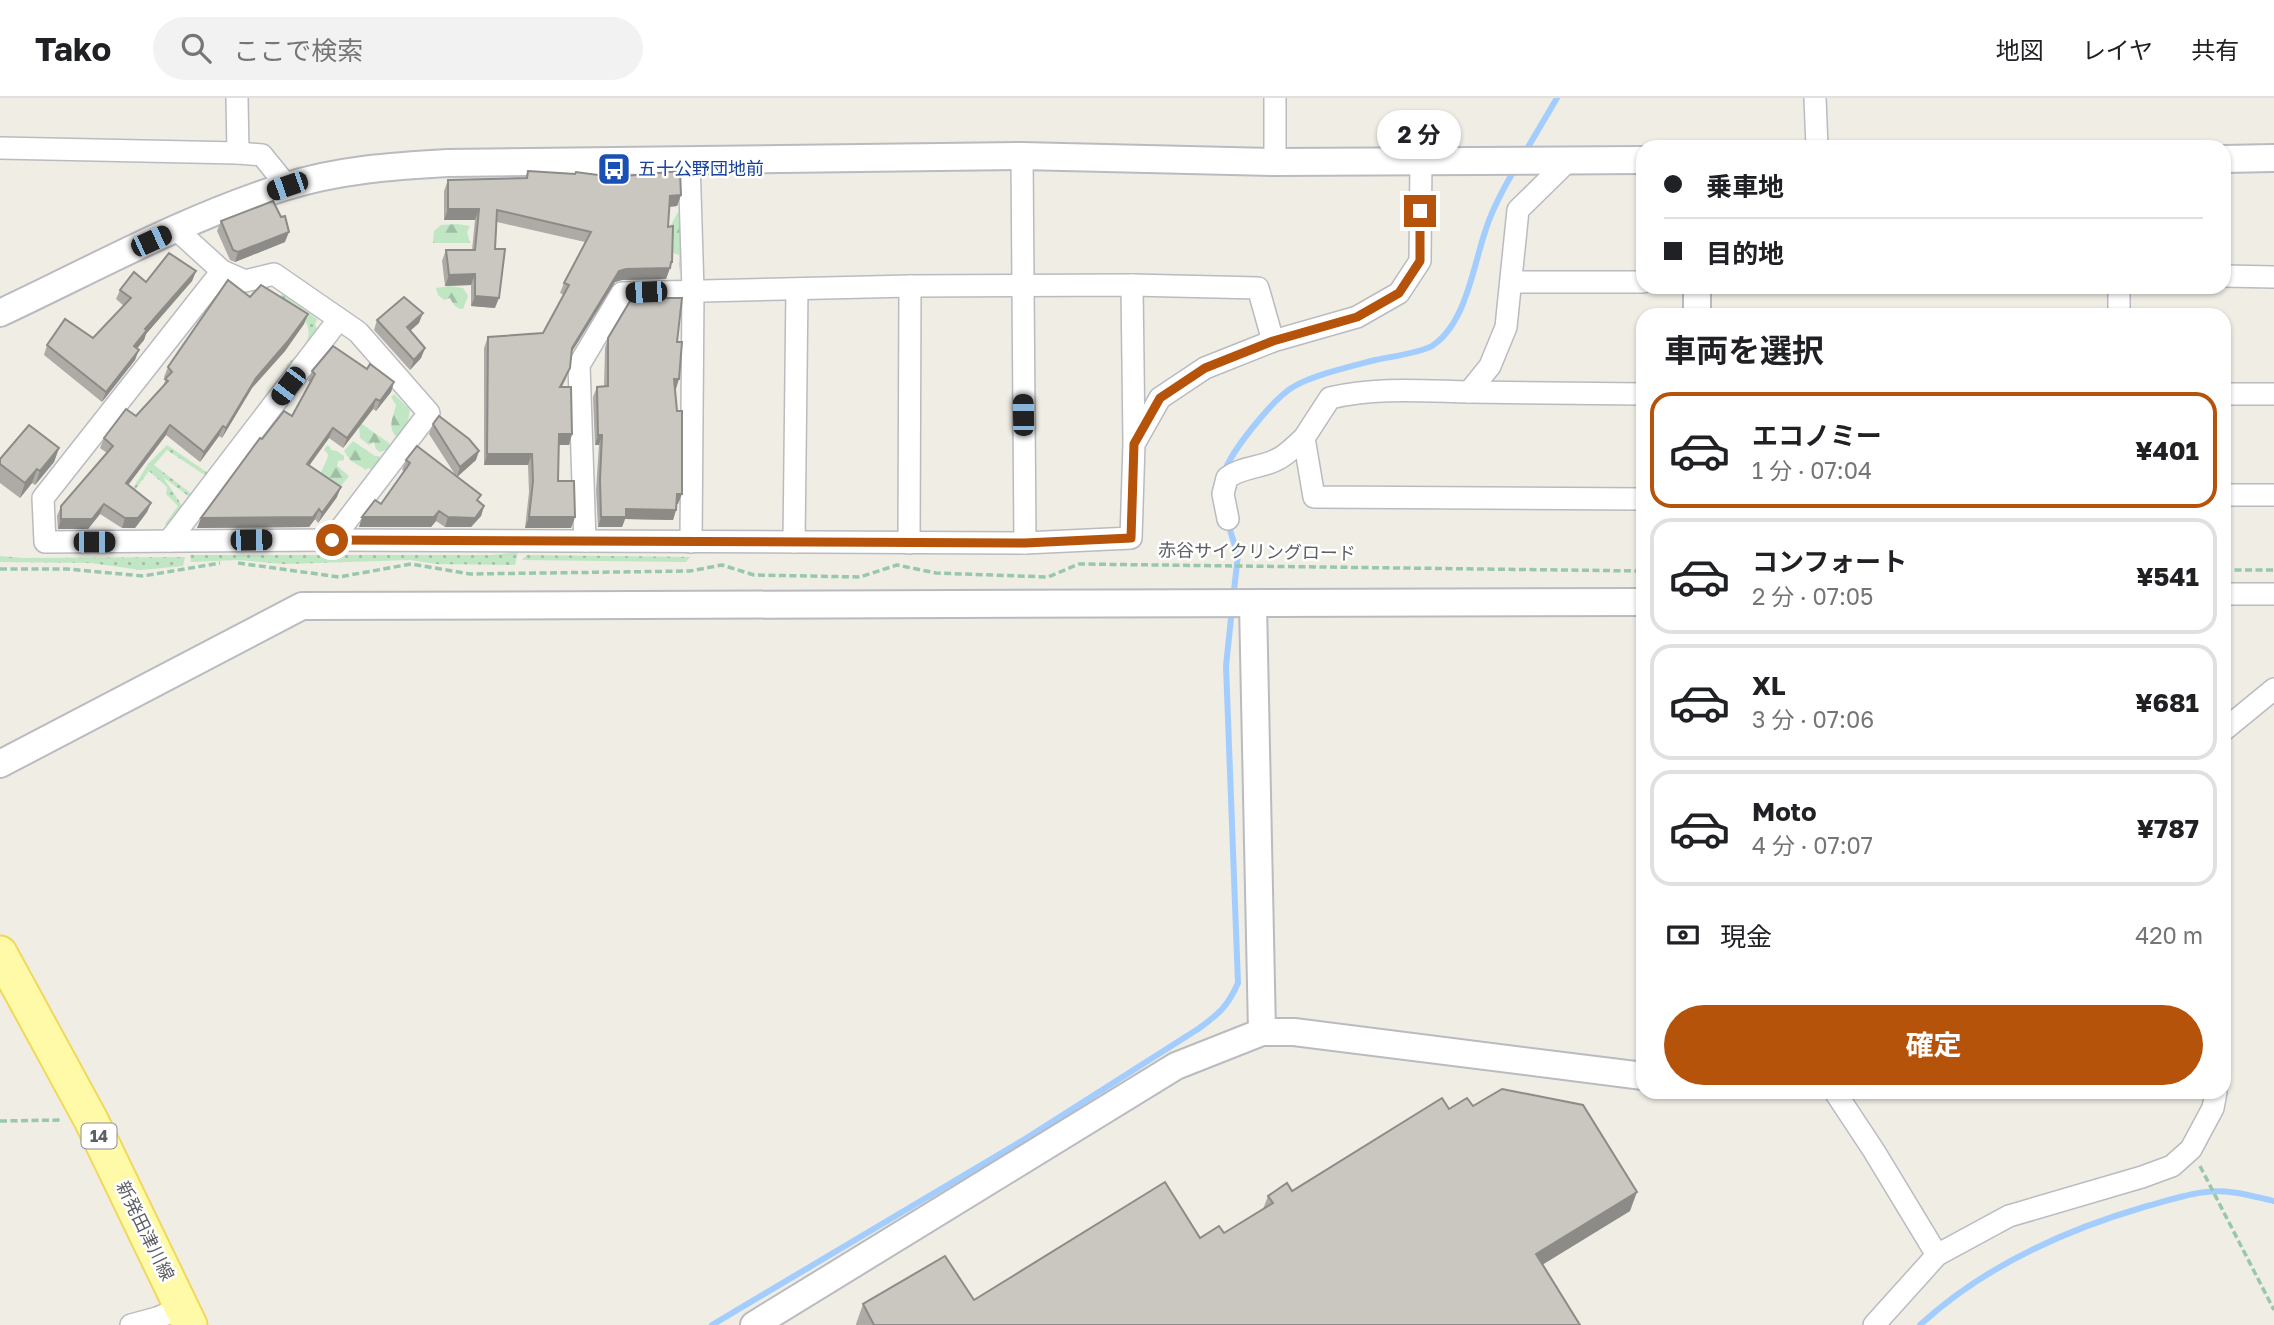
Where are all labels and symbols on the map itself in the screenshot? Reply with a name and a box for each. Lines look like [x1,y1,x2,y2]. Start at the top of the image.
callout: 2 分 [1378,109,1462,158]
bus stop icon: 五十公野団地前 [595,150,633,188]
place label: 五十公野団地前 [638,157,764,179]
car [264,169,311,203]
route end [1404,195,1436,227]
car [128,223,175,259]
car [625,281,668,303]
car [267,363,310,409]
car [1013,394,1034,436]
route start [316,524,348,556]
car [230,529,273,551]
car [74,532,116,553]
street label: 赤谷サイクリングロード [1158,538,1356,564]
road number: 14 [82,1124,116,1148]
street label: 新発田津川線 [112,1177,179,1284]

